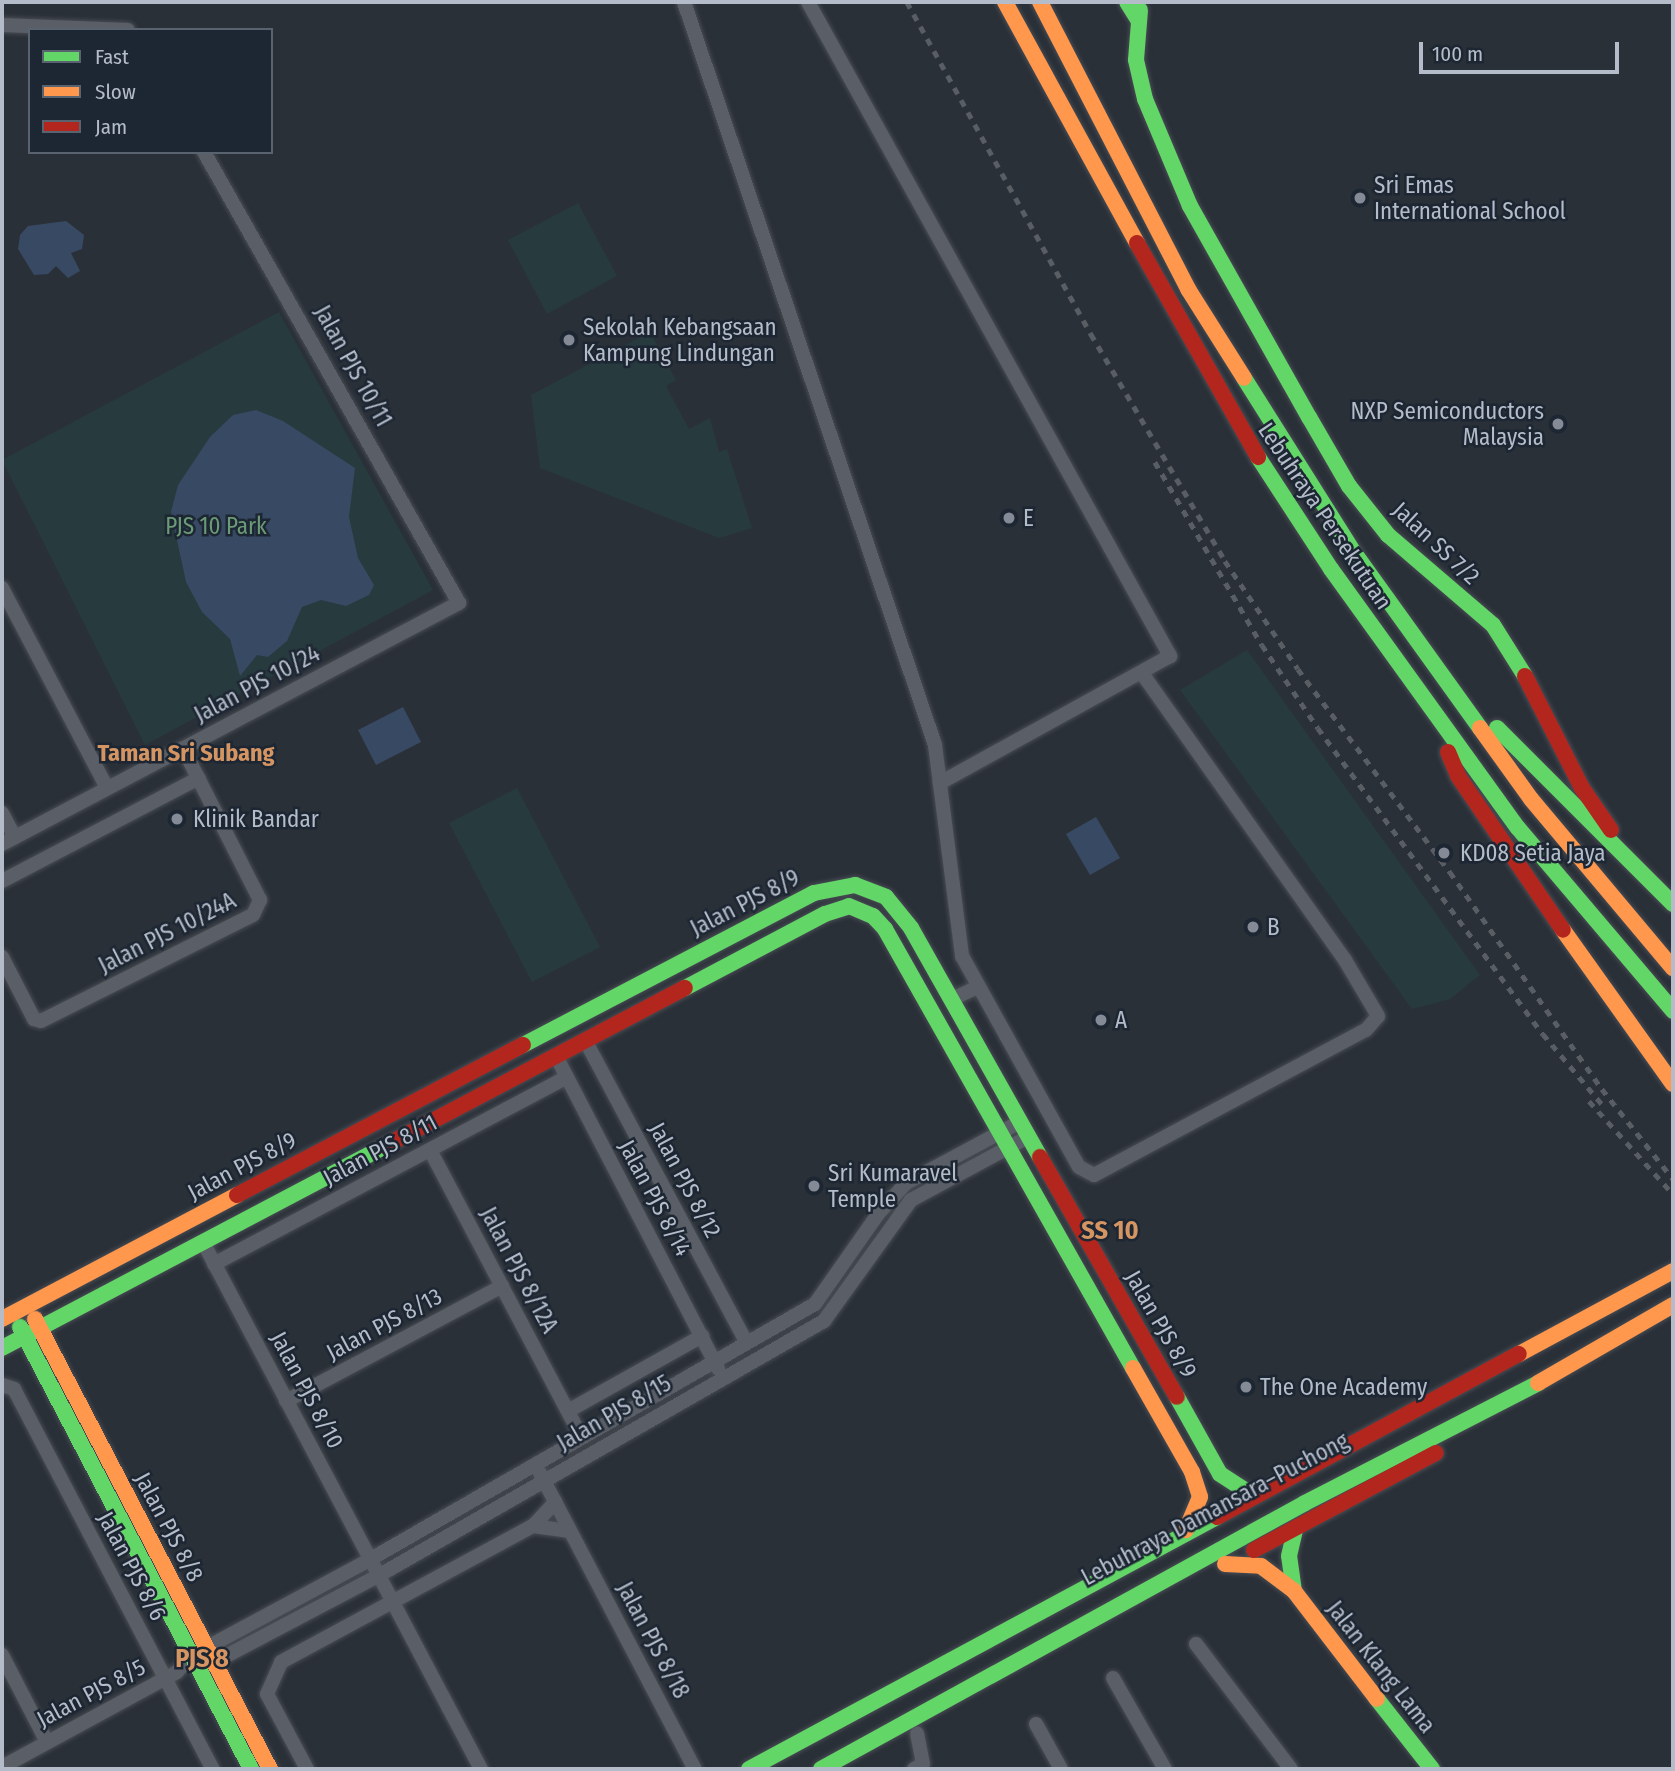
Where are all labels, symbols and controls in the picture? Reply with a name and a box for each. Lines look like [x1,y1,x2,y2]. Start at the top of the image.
legend [28,28,273,154]
scale bar [1423,28,1622,72]
text: 100 m [1432,41,1483,67]
text: Fast [95,44,129,70]
text: Slow [95,79,136,105]
text: Jam [95,114,127,140]
place label: Sri Emas International School [1374,171,1566,225]
marker: Sri Emas International School [1352,190,1368,206]
street label: Jalan PJS 10/11 [308,300,398,432]
place label: Sekolah Kebangsaan Kampung Lindungan [583,313,777,367]
marker: Sekolah Kebangsaan Kampung Lindungan [561,332,577,348]
place label: NXP Semiconductors Malaysia [1351,397,1544,451]
marker: NXP Semiconductors Malaysia [1550,416,1566,432]
street label: Lebuhraya Persekutuan [1252,417,1398,615]
street label: Jalan SS 7/2 [1387,496,1485,590]
place label: E [1023,504,1034,532]
marker: E [1001,510,1017,526]
park label: PJS 10 Park [165,512,267,540]
street label: Jalan PJS 10/24 [190,639,324,729]
district label: Taman Sri Subang [98,740,274,768]
place label: Klinik Bandar [193,805,319,833]
marker: Klinik Bandar [167,809,187,829]
place label: KD08 Setia Jaya [1460,839,1606,867]
marker: KD08 Setia Jaya [1434,843,1454,863]
street label: Jalan PJS 8/9 [686,864,804,942]
street label: Jalan PJS 10/24A [94,887,240,979]
place label: B [1267,913,1280,941]
marker: B [1245,919,1261,935]
place label: A [1115,1006,1127,1034]
marker: A [1093,1012,1109,1028]
street label: Jalan PJS 8/11 [318,1108,442,1192]
street label: Jalan PJS 8/12 [643,1118,727,1242]
street label: Jalan PJS 8/9 [183,1126,301,1206]
street label: Jalan PJS 8/14 [613,1135,697,1261]
place label: Sri Kumaravel Temple [828,1159,957,1213]
marker: Sri Kumaravel Temple [806,1178,822,1194]
street label: Jalan PJS 8/12A [474,1202,564,1338]
district label: SS 10 [1081,1215,1139,1247]
street label: Jalan PJS 8/9 [1119,1266,1203,1382]
street label: Jalan PJS 8/13 [322,1282,446,1366]
street label: Jalan PJS 8/10 [265,1327,349,1453]
street label: Jalan PJS 8/15 [552,1369,676,1457]
place label: The One Academy [1260,1373,1427,1401]
marker: The One Academy [1238,1379,1254,1395]
street label: Lebuhraya Damansara–Puchong [1077,1427,1353,1591]
street label: Jalan PJS 8/8 [129,1468,209,1586]
street label: Jalan PJS 8/6 [92,1507,172,1625]
street label: Jalan PJS 8/18 [611,1577,695,1703]
street label: Jalan Klang Lama [1321,1595,1441,1739]
district label: PJS 8 [175,1643,229,1675]
street label: Jalan PJS 8/5 [32,1653,150,1733]

